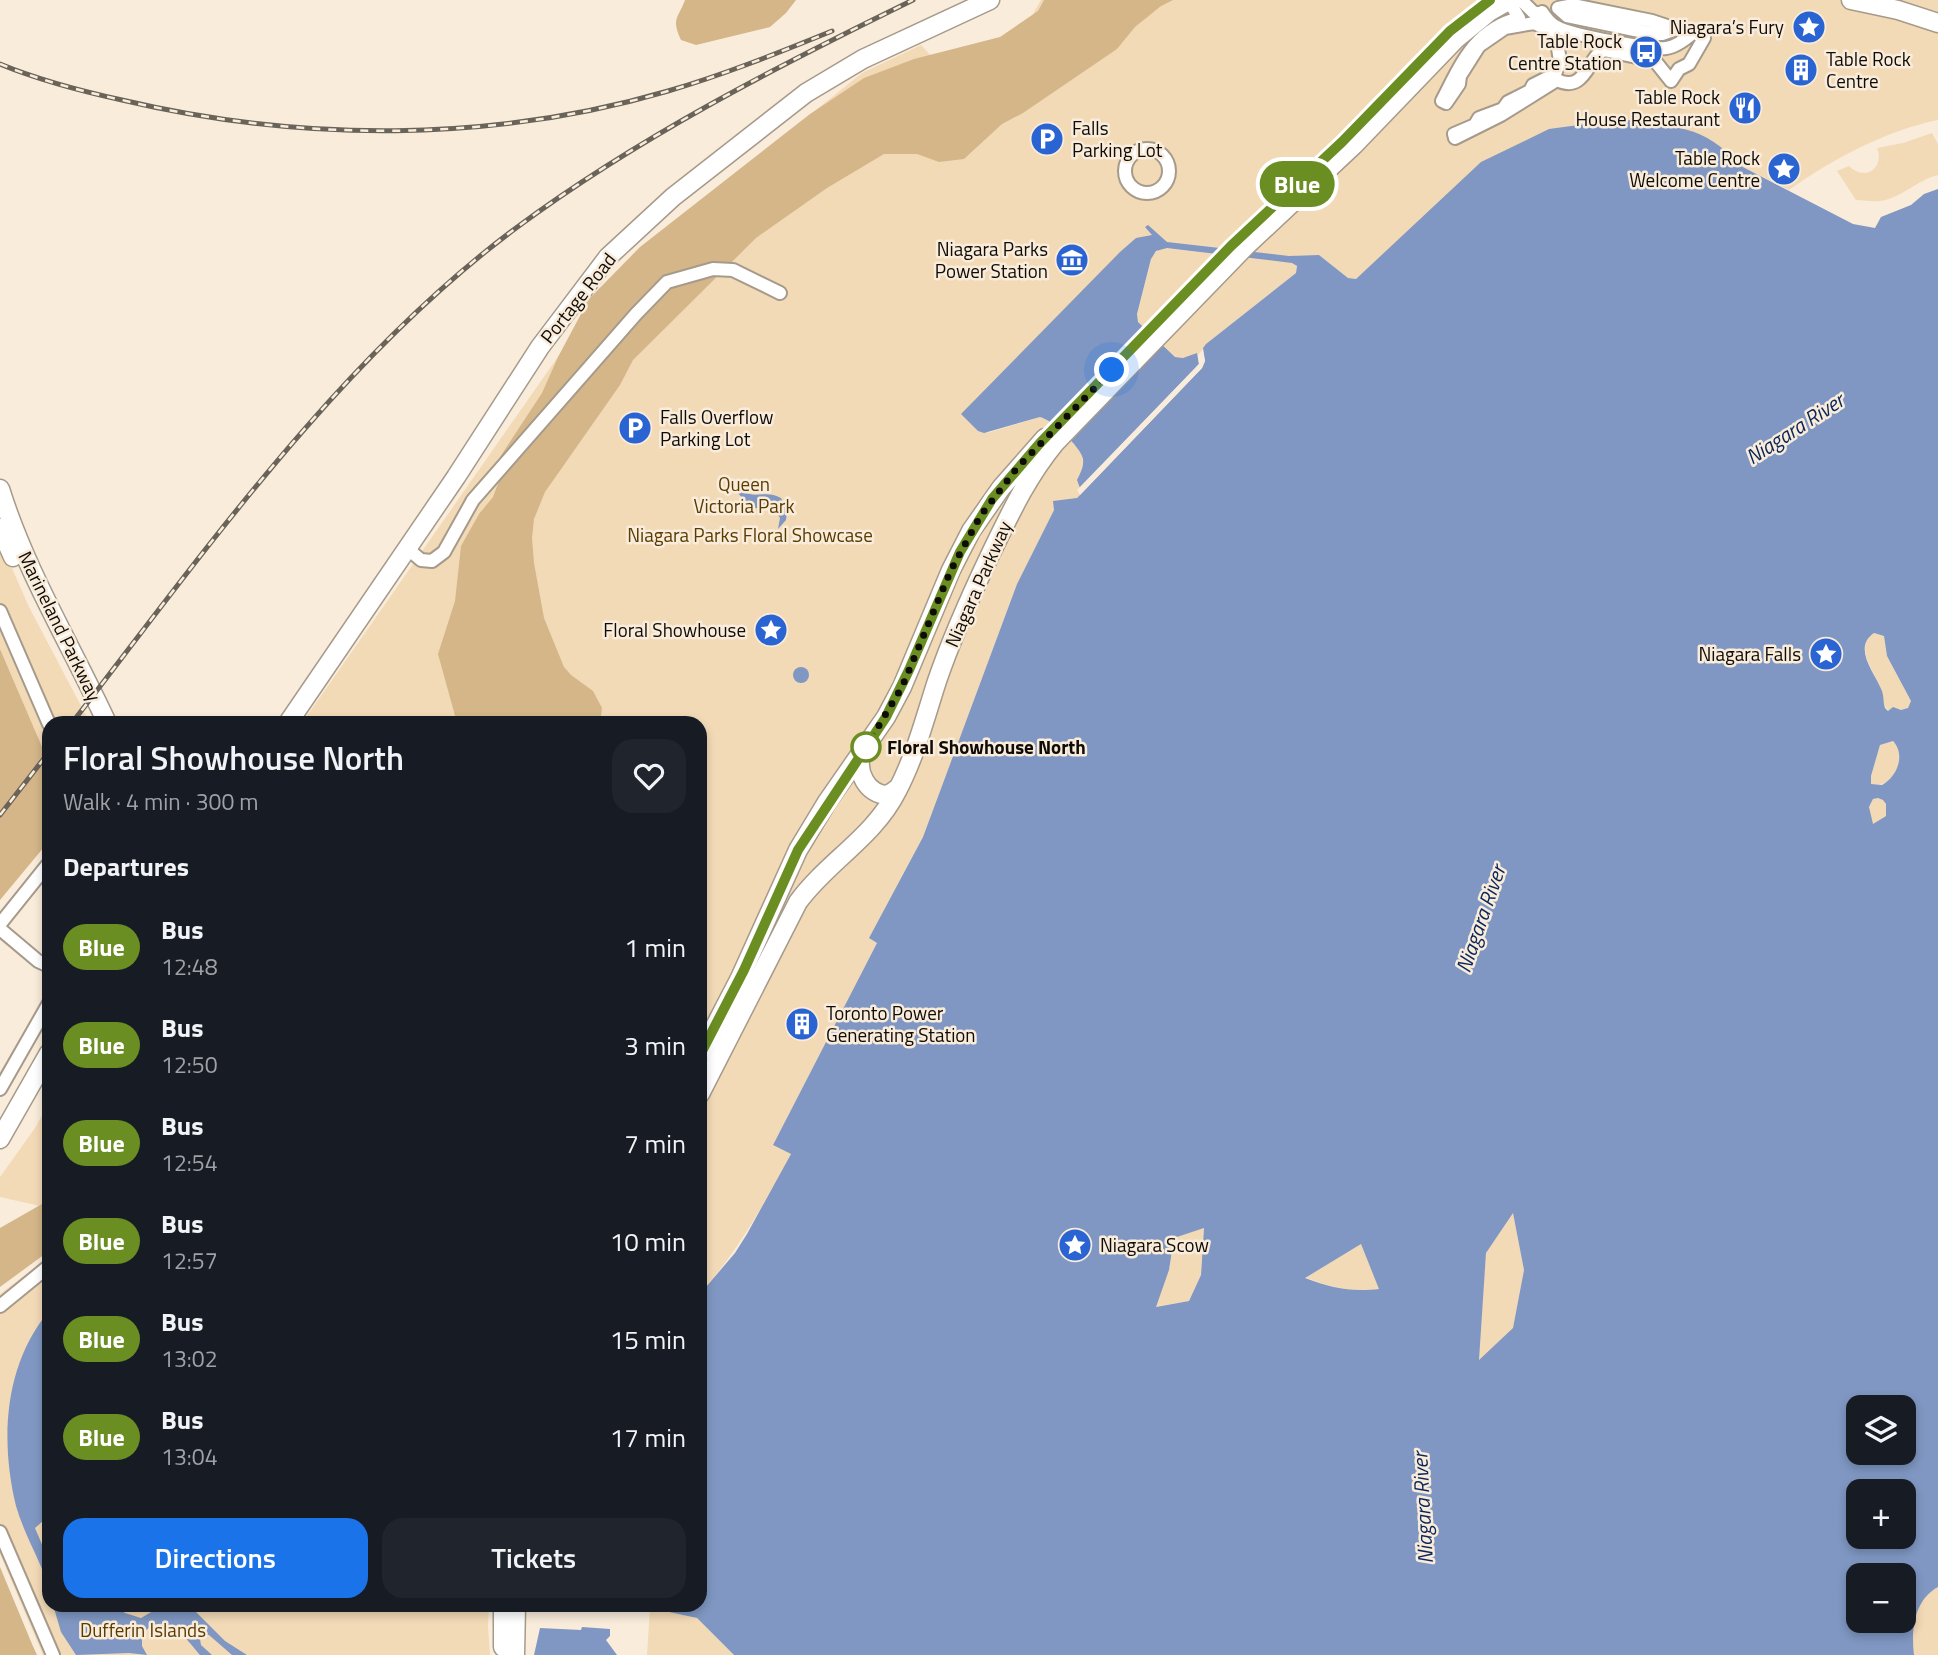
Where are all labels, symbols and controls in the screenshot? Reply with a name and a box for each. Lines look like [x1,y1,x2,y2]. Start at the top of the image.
place icon: Niagara’s Fury [1790,8,1828,46]
place label: Niagara’s Fury [1670,12,1784,41]
place label: Table Rock Centre Station [1508,26,1622,77]
bus stop icon: Table Rock Centre Station [1627,33,1665,71]
place label: Table Rock Centre [1826,44,1911,95]
building icon: Table Rock Centre [1782,51,1820,89]
place label: Table Rock House Restaurant [1575,82,1720,133]
restaurant icon: Table Rock House Restaurant [1726,89,1764,127]
place label: Falls Parking Lot [1072,113,1163,164]
parking icon: Falls Parking Lot [1028,120,1066,158]
place label: Table Rock Welcome Centre [1629,143,1760,194]
place icon: Table Rock Welcome Centre [1765,150,1803,188]
line badge: Blue [1248,161,1346,207]
text: Blue [1274,166,1320,202]
place label: Niagara Parks Power Station [935,234,1048,285]
museum icon: Niagara Parks Power Station [1053,241,1091,279]
street label: Portage Road [533,246,622,349]
your location [1094,352,1129,387]
water label: Niagara River [1739,383,1852,472]
place label: Falls Overflow Parking Lot [660,402,773,453]
parking icon: Falls Overflow Parking Lot [616,409,654,447]
park label: Queen Victoria Park [693,469,795,520]
street label: Niagara Parkway [937,516,1018,652]
park label: Niagara Parks Floral Showcase [627,520,873,549]
street label: Marineland Parkway [12,546,109,706]
place icon: Floral Showhouse [752,611,790,649]
place label: Floral Showhouse [603,615,746,644]
place icon: Niagara Falls [1807,635,1845,673]
place label: Niagara Falls [1698,639,1801,668]
marker: Floral Showhouse North [851,732,881,762]
place label: Floral Showhouse North [887,732,1086,761]
text: Floral Showhouse North [63,733,404,783]
button: heart [612,739,686,813]
text: Walk · 4 min · 300 m [63,784,259,819]
text: Departures [63,847,189,886]
water label: Niagara River [1447,858,1514,977]
text: Bus [161,910,203,949]
text: 1 min [624,928,686,967]
text: Blue [78,929,125,965]
text: 12:48 [161,949,218,984]
place label: Toronto Power Generating Station [826,998,976,1049]
building icon: Toronto Power Generating Station [783,1005,821,1043]
text: Bus [161,1008,203,1047]
text: 3 min [624,1026,686,1065]
text: Blue [78,1027,125,1063]
text: 12:50 [161,1047,218,1082]
text: Bus [161,1106,203,1145]
text: 7 min [624,1124,686,1163]
text: Blue [78,1125,125,1161]
text: 12:54 [161,1145,218,1180]
text: Bus [161,1204,203,1243]
text: 10 min [610,1222,686,1261]
text: Blue [78,1223,125,1259]
place icon: Niagara Scow [1056,1226,1094,1264]
place label: Niagara Scow [1100,1230,1209,1259]
text: 12:57 [161,1243,218,1278]
text: Bus [161,1302,203,1341]
text: 15 min [610,1320,686,1359]
text: Blue [78,1321,125,1357]
text: 13:02 [161,1341,218,1376]
map controls [1846,1395,1916,1633]
button: layers [1846,1395,1916,1465]
text: Bus [161,1400,203,1439]
text: 17 min [610,1418,686,1457]
text: Blue [78,1419,125,1455]
text: 13:04 [161,1439,218,1474]
water label: Niagara River [1403,1449,1441,1565]
button: + [1846,1479,1916,1549]
button: Directions [63,1518,368,1598]
button: Tickets [382,1518,686,1598]
button: − [1846,1563,1916,1633]
park label: Dufferin Islands [80,1615,206,1644]

